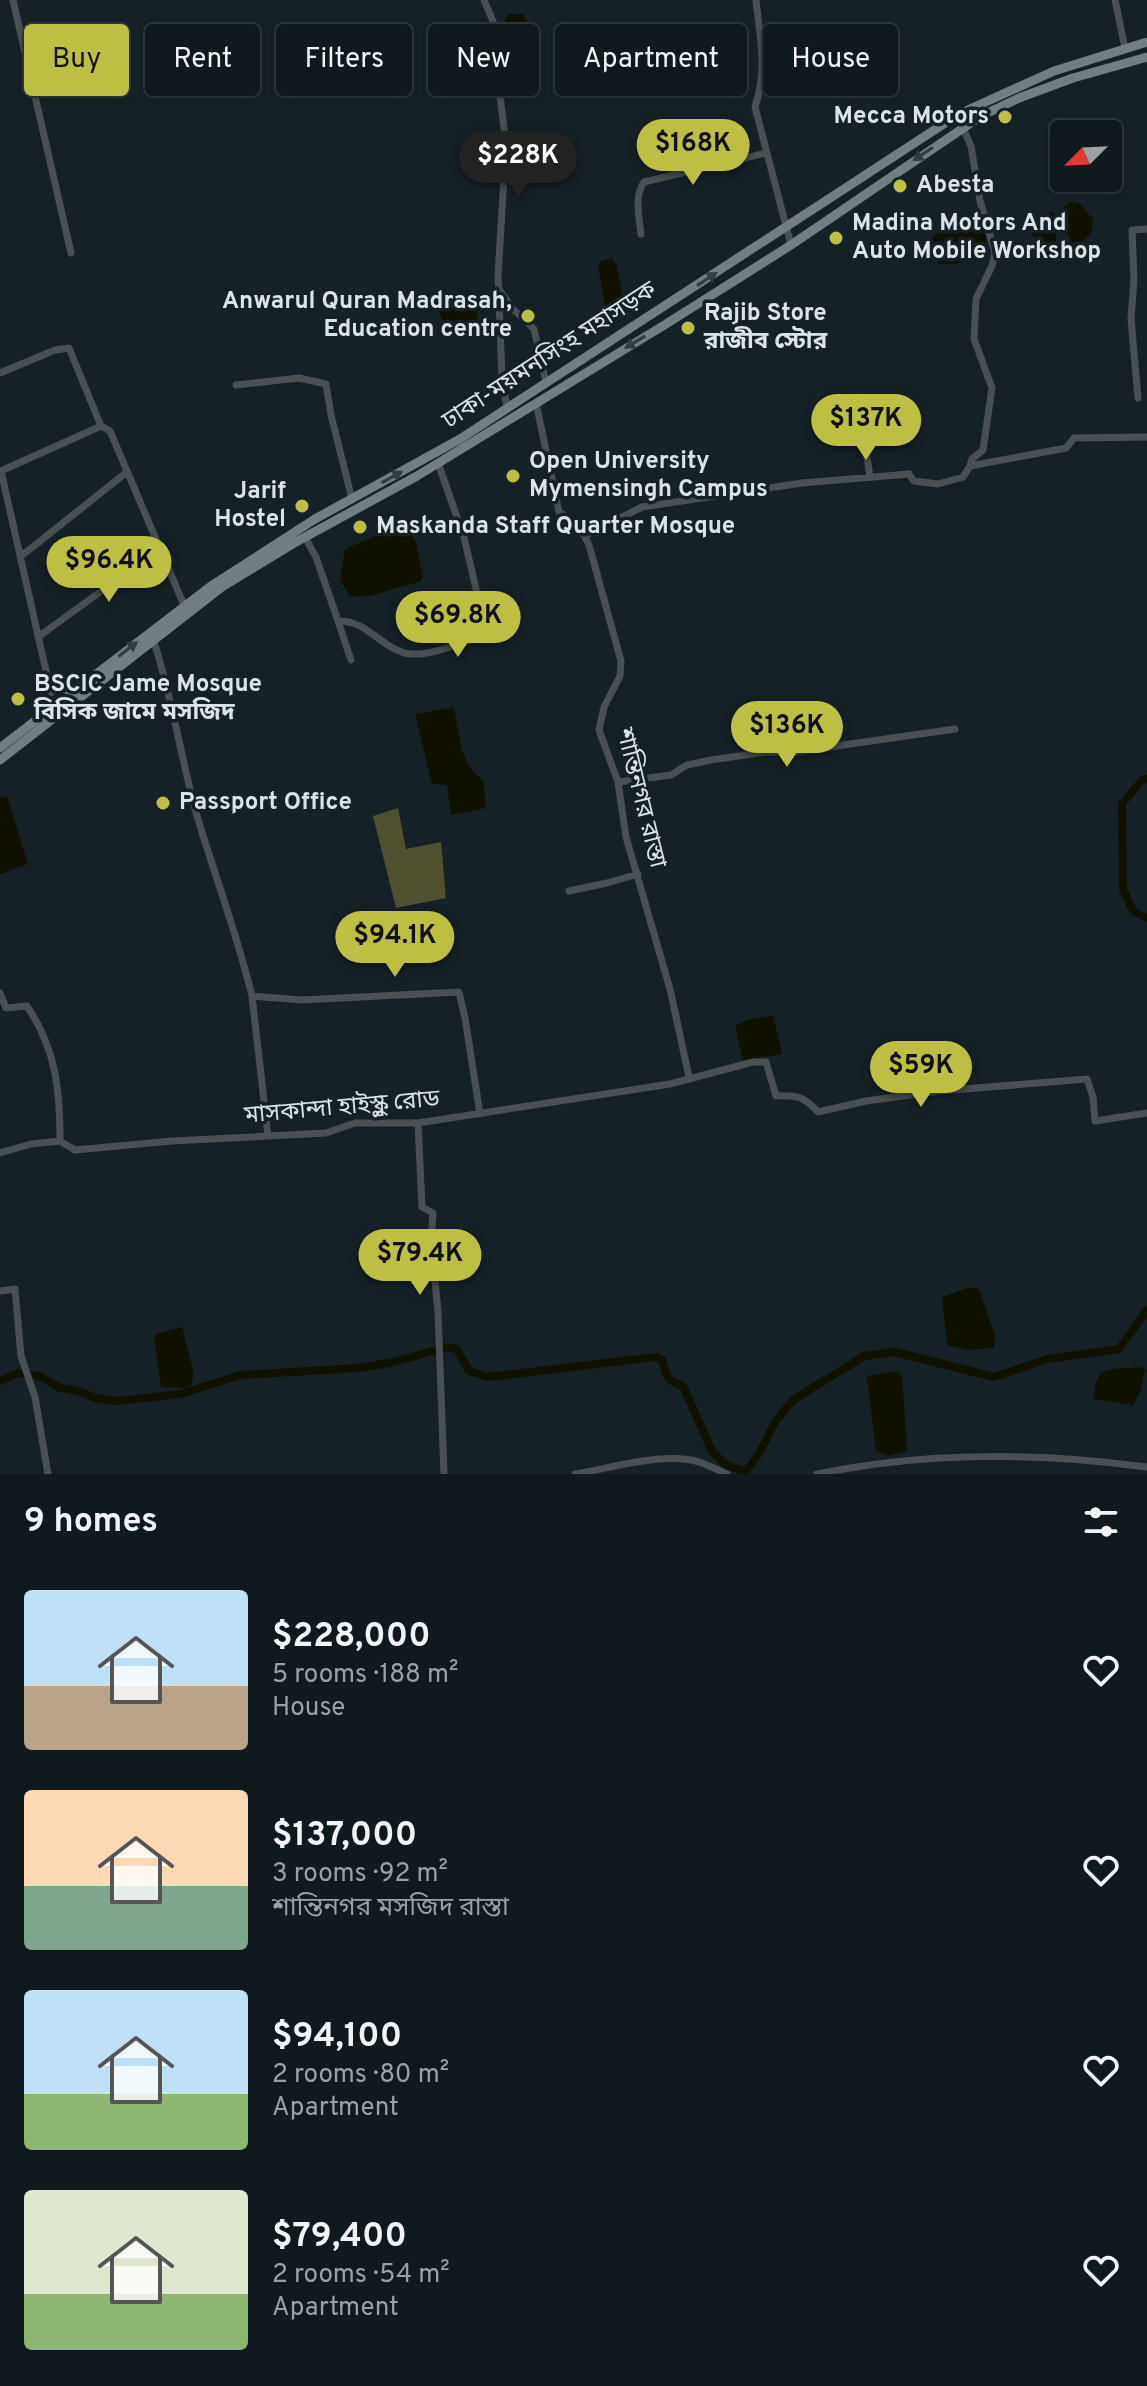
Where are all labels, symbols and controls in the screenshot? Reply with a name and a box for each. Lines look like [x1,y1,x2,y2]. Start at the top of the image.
chip: Buy [24,24,129,96]
chip: Rent [145,24,260,96]
chip: Filters [276,24,412,96]
chip: New [428,24,539,96]
chip: Apartment [555,24,747,96]
chip: House [763,24,898,96]
place label: Mecca Motors [834,102,989,132]
marker: Mecca Motors [996,108,1014,126]
pin: $168K [637,119,749,187]
north arrow [1050,120,1122,192]
map controls [1050,120,1122,192]
text: $168K [655,128,731,161]
pin: $228K [462,131,574,199]
text: $228K [477,140,559,173]
one-way arrow [913,147,934,162]
place label: Abesta [916,171,994,201]
marker: Abesta [891,177,909,195]
place label: Madina Motors And Auto Mobile Workshop [852,209,1101,267]
marker: Madina Motors And Auto Mobile Workshop [827,229,845,247]
one-way arrow [696,272,718,286]
street label: ঢাকা-ময়মনসিংহ মহাসড়ক [436,274,663,437]
place label: Anwarul Quran Madrasah, Education centre [222,287,512,345]
place label: Rajib Store রাজীব স্টোর [703,299,828,357]
marker: Anwarul Quran Madrasah, Education centre [519,307,537,325]
marker: Rajib Store রাজীব স্টোর [679,319,697,337]
one-way arrow [624,335,646,349]
pin: $137K [810,394,922,462]
text: $137K [829,403,903,436]
place label: Open University Mymensingh Campus [529,447,768,505]
marker: Open University Mymensingh Campus [504,467,522,485]
one-way arrow [381,470,404,483]
place label: Jarif Hostel [214,477,286,535]
marker: Jarif Hostel [293,497,311,515]
place label: Maskanda Staff Quarter Mosque [376,512,735,542]
marker: Maskanda Staff Quarter Mosque [351,518,369,536]
pin: $96.4K [44,536,174,604]
text: $96.4K [64,545,154,578]
pin: $69.8K [393,591,523,659]
text: $69.8K [414,600,502,633]
one-way arrow [118,641,138,657]
place label: BSCIC Jame Mosque বিসিক জামে মসজিদ [33,670,262,728]
marker: BSCIC Jame Mosque বিসিক জামে মসজিদ [9,690,27,708]
pin: $136K [731,701,843,769]
text: $136K [749,710,825,743]
street label: শান্তিনগর রাস্তা [608,724,673,872]
place label: Passport Office [179,788,352,818]
marker: Passport Office [154,794,172,812]
pin: $94.1K [330,911,460,979]
text: $94.1K [353,920,437,953]
pin: $59K [874,1041,968,1109]
text: $59K [888,1050,954,1083]
street label: মাসকান্দা হাইস্কুল রোড [242,1083,442,1132]
pin: $79.4K [355,1229,485,1297]
text: $79.4K [376,1238,464,1271]
icon: filters [1079,1500,1123,1544]
text: 9 homes [24,1501,158,1544]
text: $228,000 [272,1616,431,1659]
icon: home [88,1622,184,1718]
icon: heart [1079,1648,1123,1692]
text: 5 rooms · 188 m² [272,1659,458,1692]
text: House [272,1692,345,1725]
text: $137,000 [272,1815,417,1858]
icon: home [88,1822,184,1918]
icon: heart [1079,1848,1123,1892]
text: 3 rooms · 92 m² [272,1858,448,1891]
text: শান্তিনগর মসজিদ রাস্তা [272,1892,509,1925]
text: $94,100 [272,2016,402,2059]
icon: home [88,2022,184,2118]
icon: heart [1079,2048,1123,2092]
text: 2 rooms · 80 m² [272,2059,449,2092]
text: Apartment [272,2092,399,2125]
text: $79,400 [272,2216,407,2259]
icon: home [88,2222,184,2318]
icon: heart [1079,2248,1123,2292]
text: 2 rooms · 54 m² [272,2259,450,2292]
text: Apartment [272,2292,399,2325]

